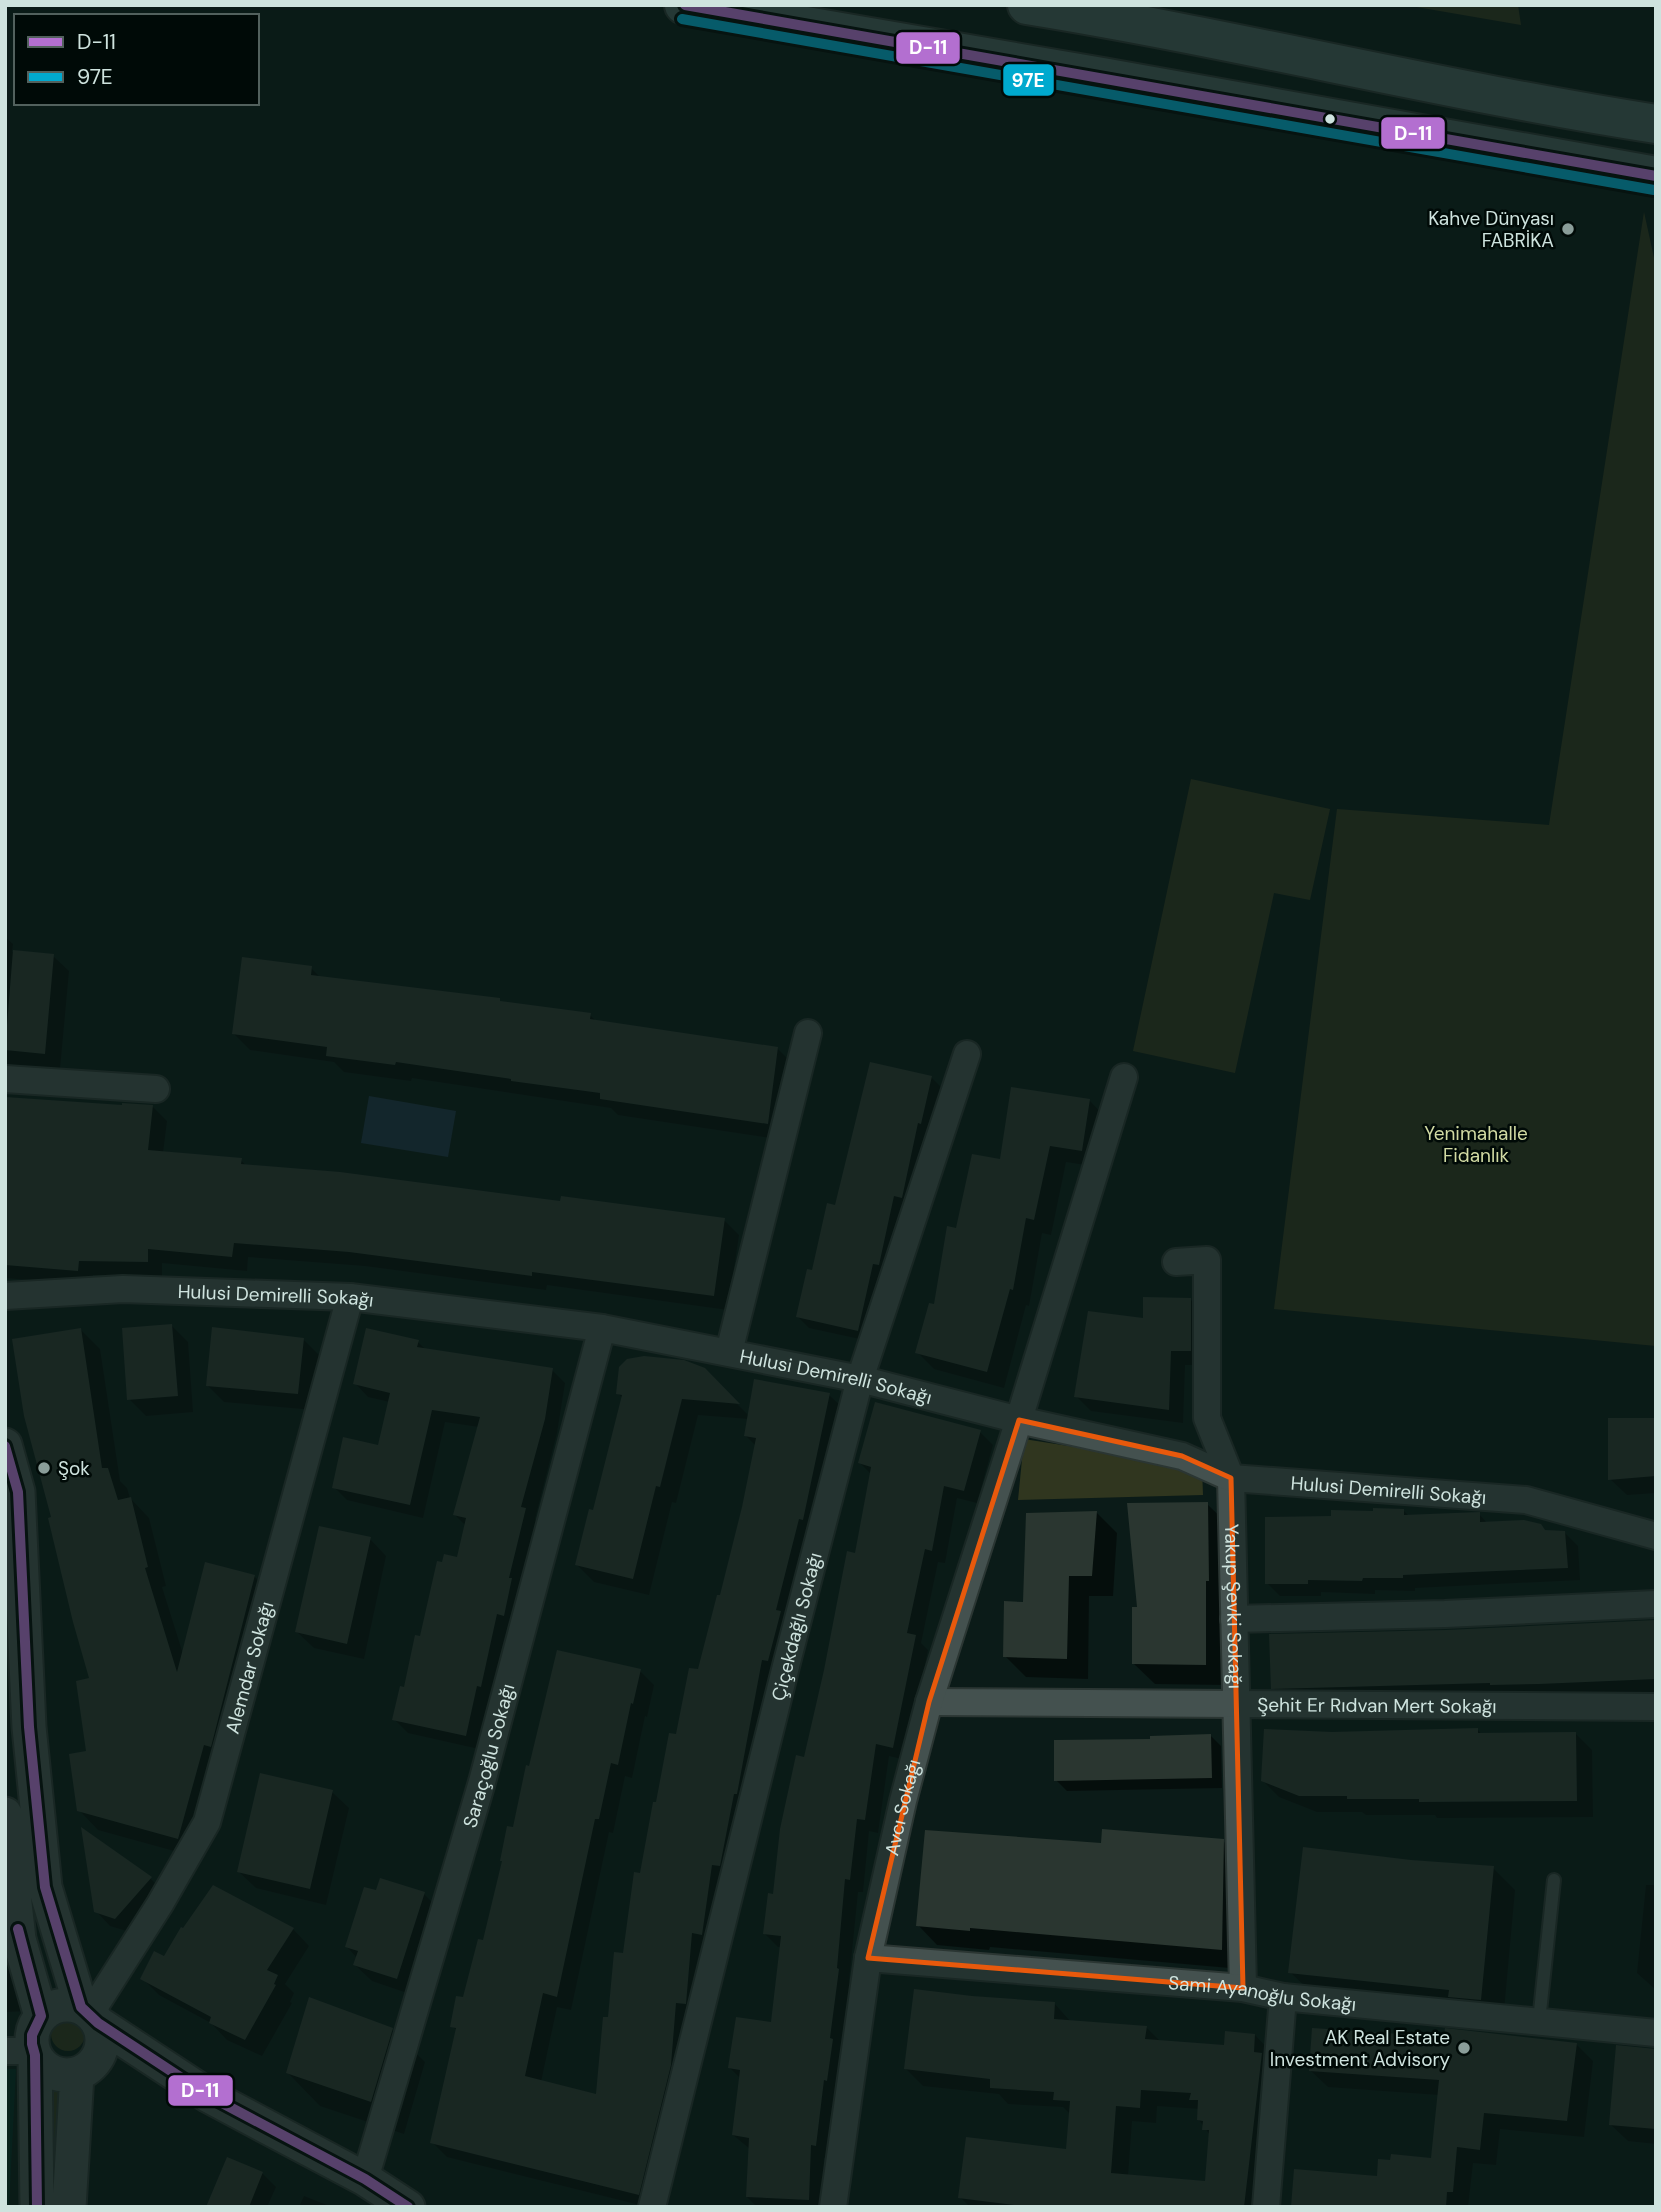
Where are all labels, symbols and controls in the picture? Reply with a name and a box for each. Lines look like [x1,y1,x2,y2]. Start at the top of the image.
legend [14,14,259,105]
text: D-11 [77,28,116,56]
line badge: D-11 [895,31,961,65]
text: D-11 [909,35,947,60]
text: 97E [77,63,113,91]
line badge: 97E [1002,63,1055,97]
text: 97E [1011,68,1045,93]
unlabelled marker [1323,112,1337,126]
line badge: D-11 [1380,116,1446,150]
text: D-11 [1394,121,1432,146]
place label: Kahve Dünyası FABRİKA [1428,206,1554,253]
marker: Kahve Dünyası FABRİKA [1560,221,1576,237]
park label: Yenimahalle Fidanlık [1424,1121,1528,1168]
street label: Hulusi Demirelli Sokağı [177,1278,375,1312]
street label: Hulusi Demirelli Sokağı [738,1343,935,1410]
place label: Şok [58,1456,90,1481]
marker: Şok [36,1460,52,1476]
street label: Hulusi Demirelli Sokağı [1290,1470,1487,1510]
street label: Yakup Şevki Sokağı [1220,1523,1248,1689]
street label: Çiçekdağlı Sokağı [765,1550,827,1703]
street label: Alemdar Sokağı [219,1599,279,1736]
street label: Saraçoğlu Sokağı [457,1681,520,1831]
street label: Şehit Er Rıdvan Mert Sokağı [1257,1692,1497,1718]
street label: Avcı Sokağı [879,1756,926,1858]
street label: Sami Ayanoğlu Sokağı [1167,1970,1357,2017]
place label: AK Real Estate Investment Advisory [1270,2025,1450,2072]
marker: AK Real Estate Investment Advisory [1456,2040,1472,2056]
line badge: D-11 [167,2074,234,2107]
text: D-11 [181,2078,219,2103]

